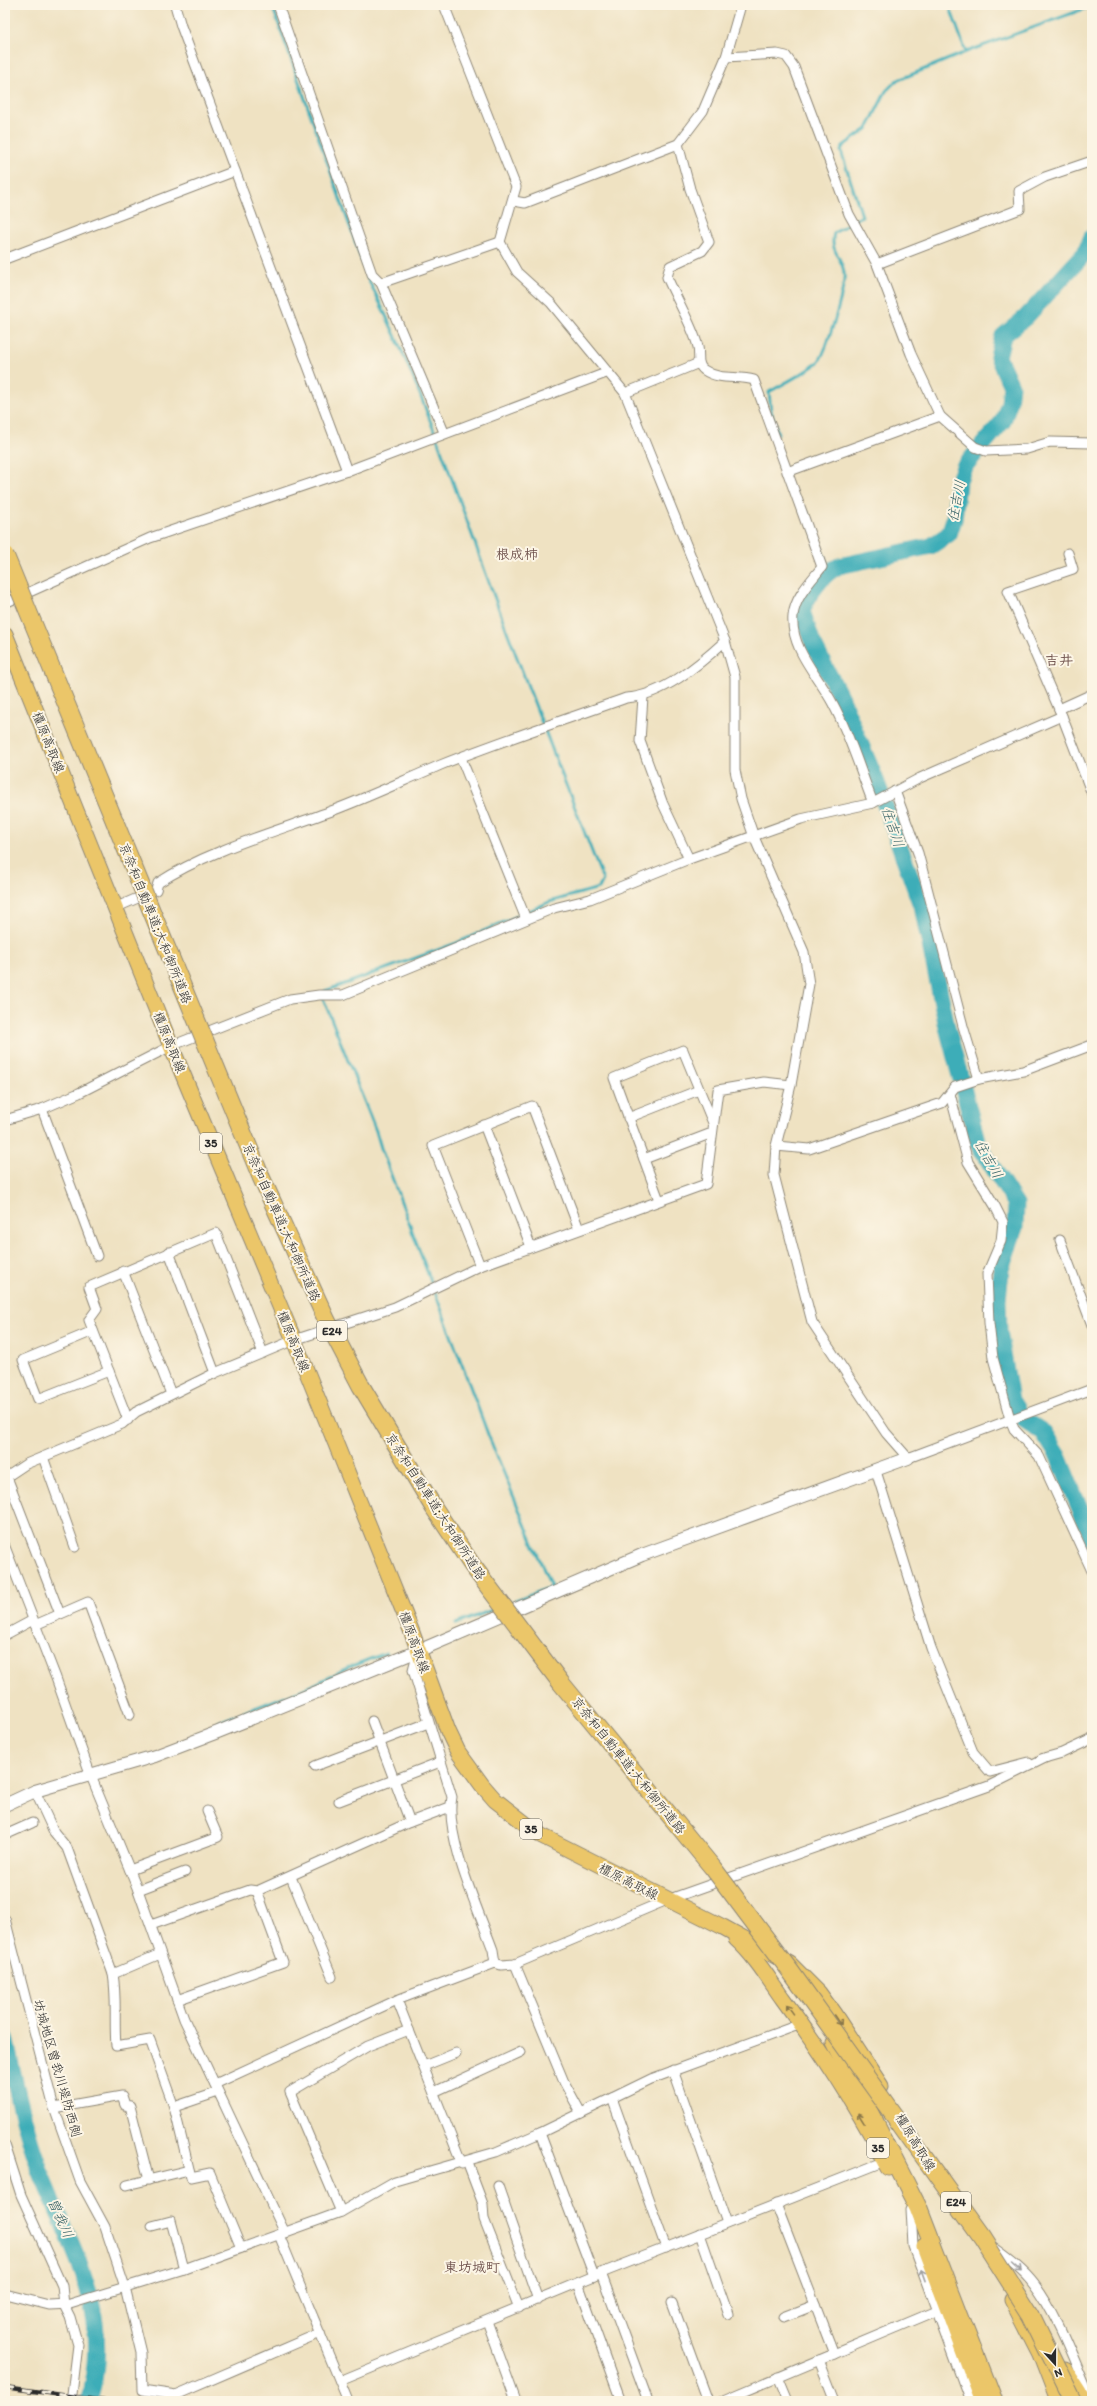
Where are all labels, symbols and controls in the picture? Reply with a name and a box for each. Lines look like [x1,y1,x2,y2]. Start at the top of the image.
water label: 住吉川 [944,479,969,523]
district label: 根成柿 [496,546,538,563]
district label: 吉井 [1045,652,1073,669]
street label: 橿原高取線 [29,709,68,776]
water label: 住吉川 [878,805,907,850]
street label: 京奈和自動車道;大和御所道路 [116,841,195,1006]
street label: 橿原高取線 [150,1009,189,1076]
road number: 35 [200,1133,222,1153]
water label: 住吉川 [971,1137,1006,1182]
street label: 京奈和自動車道;大和御所道路 [240,1140,323,1304]
street label: 橿原高取線 [274,1308,313,1375]
road number: E24 [317,1321,347,1341]
street label: 京奈和自動車道;大和御所道路 [382,1430,489,1583]
street label: 橿原高取線 [396,1609,433,1676]
street label: 京奈和自動車道;大和御所道路 [569,1694,689,1837]
road number: 35 [520,1819,542,1839]
street label: 橿原高取線 [596,1860,662,1903]
street label: 坊城地区曽我川堤防西側 [31,1997,84,2139]
one-way arrow [786,2004,795,2015]
one-way arrow [834,2014,842,2025]
street label: 橿原高取線 [892,2111,939,2175]
one-way arrow [857,2112,865,2124]
road number: 35 [867,2138,889,2158]
road number: E24 [941,2192,971,2212]
water label: 曽我川 [44,2196,77,2241]
district label: 東坊城町 [444,2259,500,2276]
one-way arrow [1012,2261,1022,2270]
one-way arrow [919,2268,926,2281]
north arrow [1035,2344,1075,2384]
text: N [1053,2365,1064,2380]

